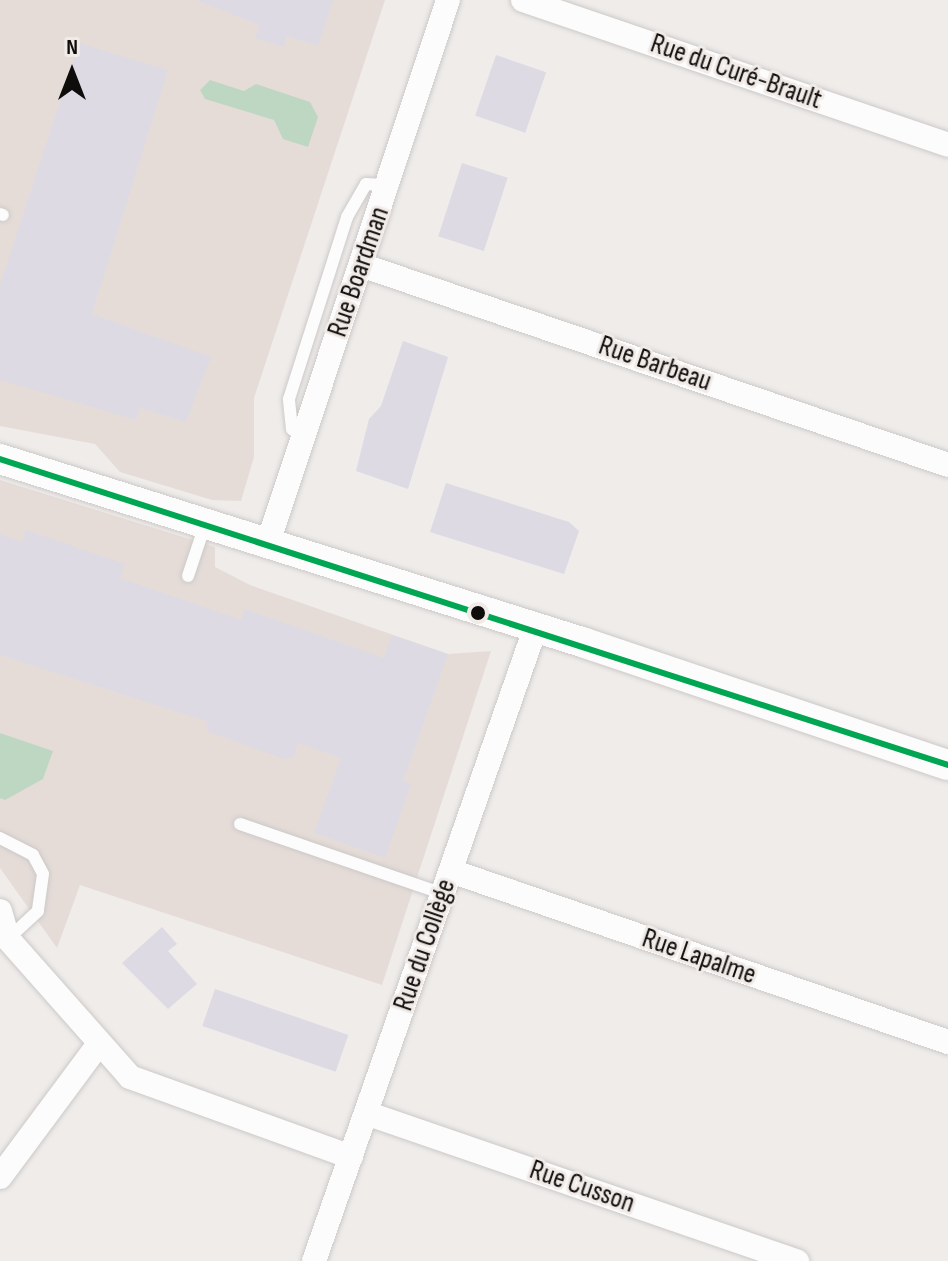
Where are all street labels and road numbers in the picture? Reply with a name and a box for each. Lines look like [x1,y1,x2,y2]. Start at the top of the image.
street label: Rue du Curé-Brault [646,27,826,117]
street label: Rue Boardman [321,203,397,341]
street label: Rue Barbeau [594,329,716,399]
street label: Rue du Collège [387,875,463,1015]
street label: Rue Lapalme [638,922,760,992]
street label: Rue Cusson [525,1153,639,1221]

